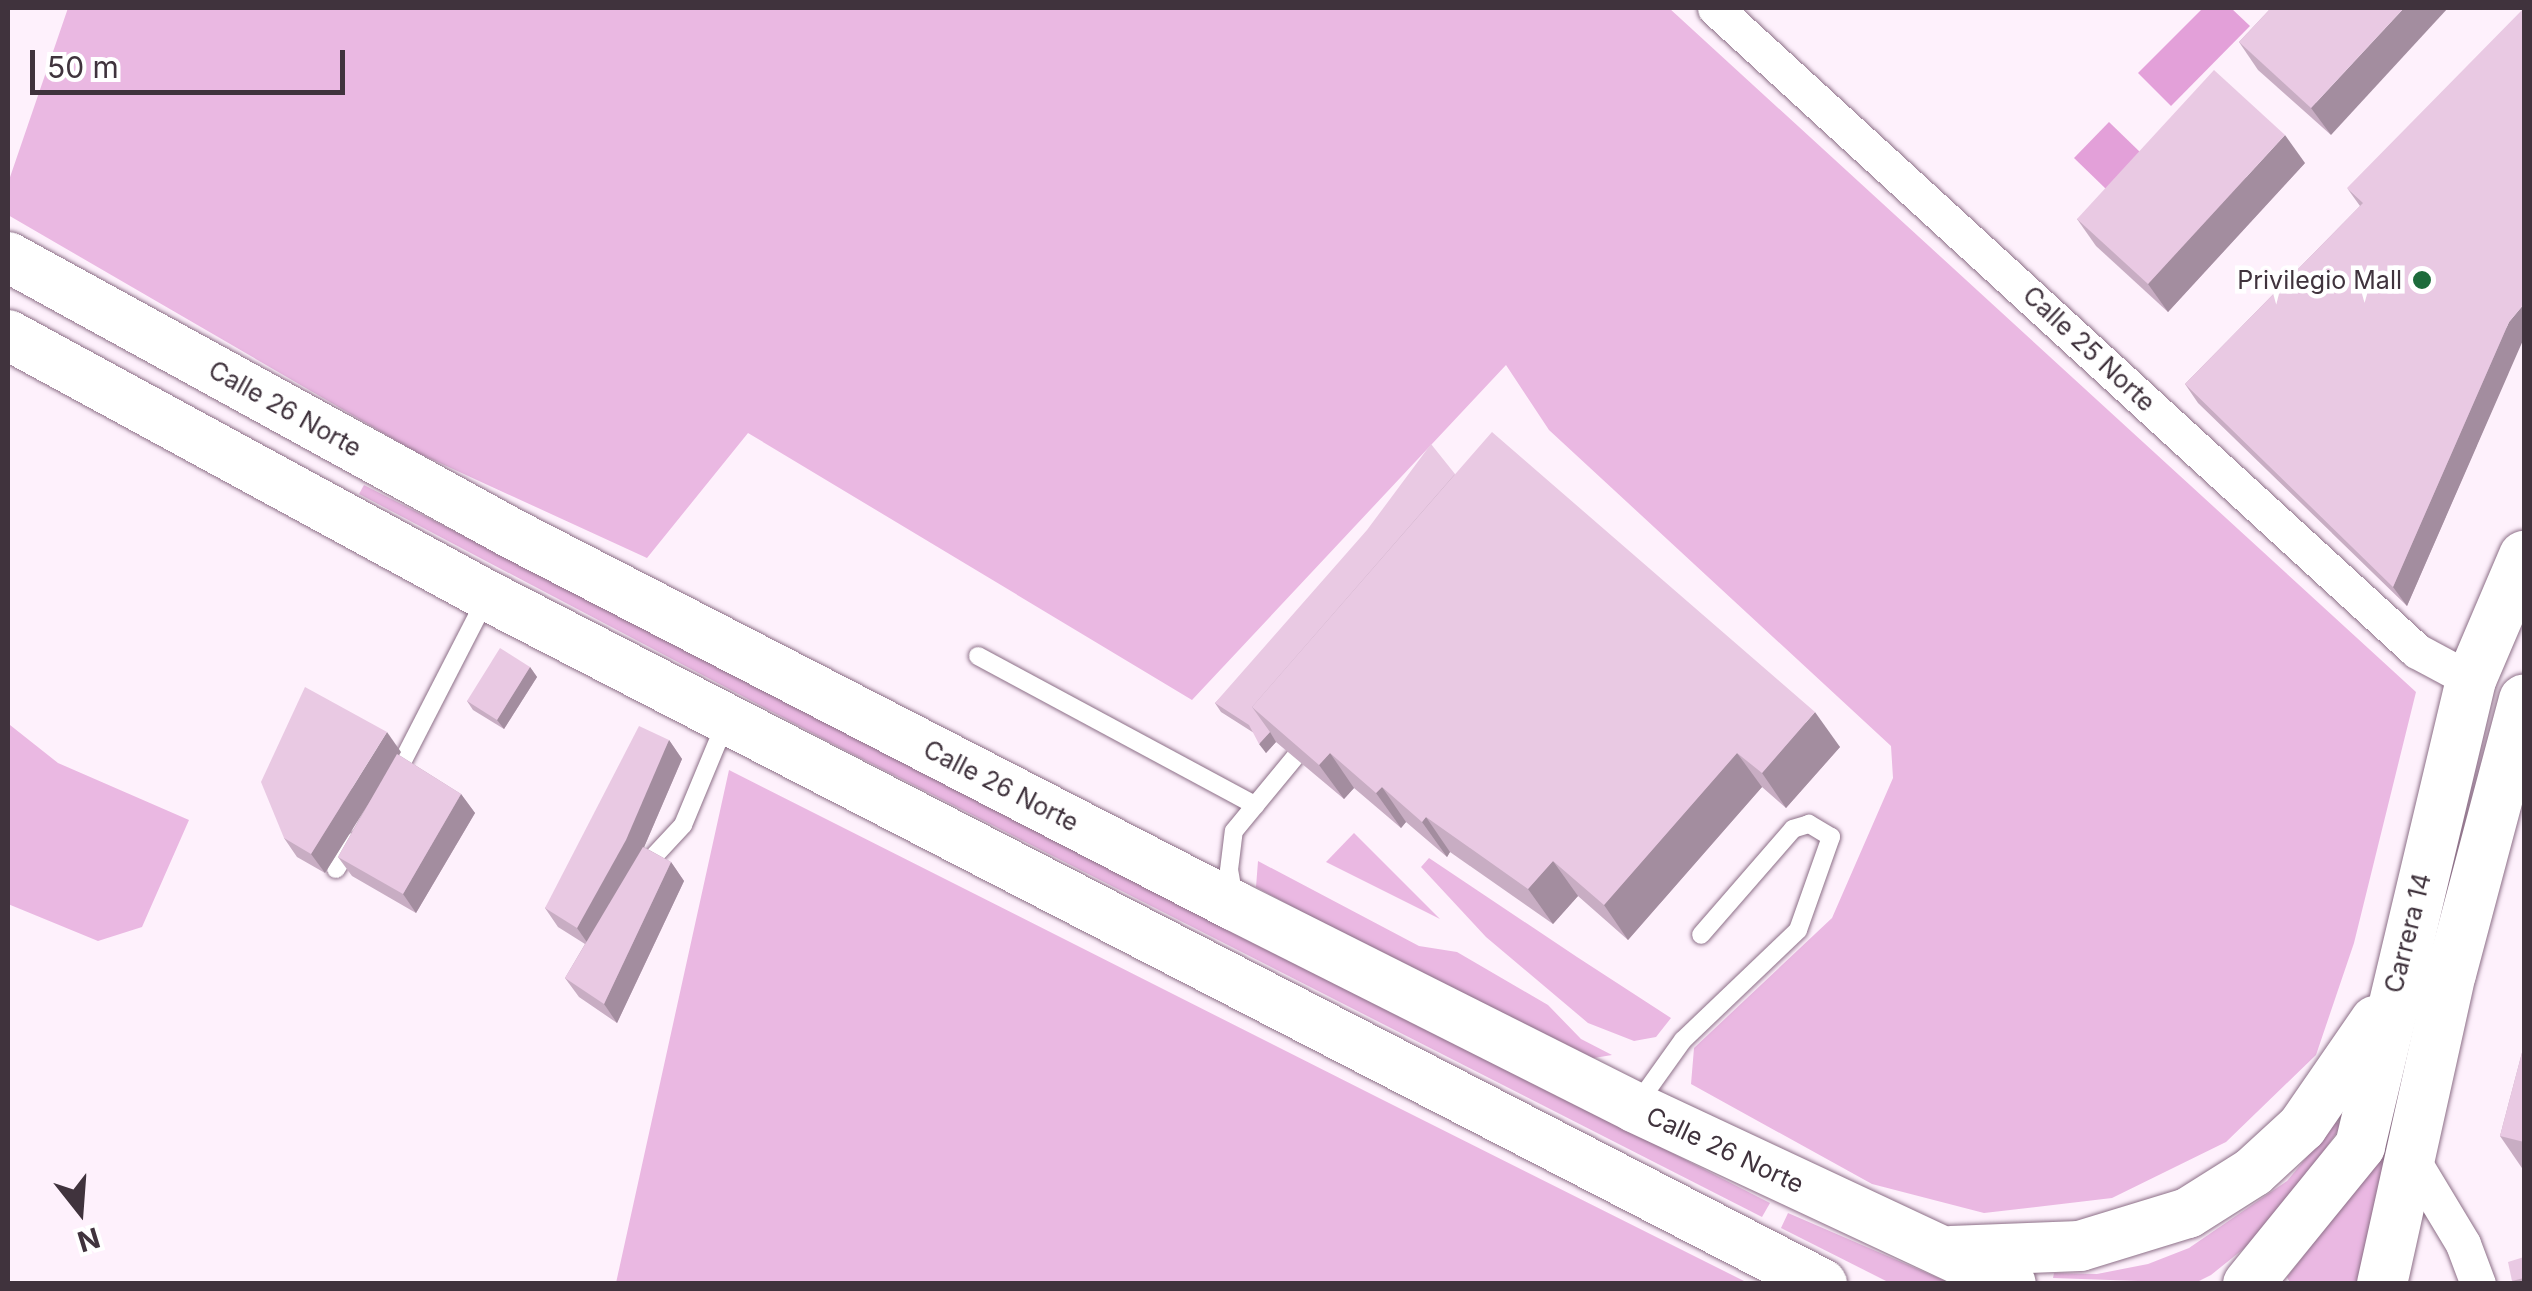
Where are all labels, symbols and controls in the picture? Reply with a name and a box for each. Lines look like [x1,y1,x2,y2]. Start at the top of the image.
scale bar [35,30,350,92]
text: 50 m [47,49,119,85]
place label: Privilegio Mall [2237,265,2402,295]
marker: Privilegio Mall [2411,269,2433,291]
street label: Calle 25 Norte [2017,280,2161,418]
street label: Calle 26 Norte [203,355,367,463]
street label: Calle 26 Norte [918,734,1084,838]
street label: Carrera 14 [2379,870,2437,996]
street label: Calle 26 Norte [1642,1100,1808,1200]
north arrow [30,1161,130,1261]
text: N [74,1220,104,1259]

